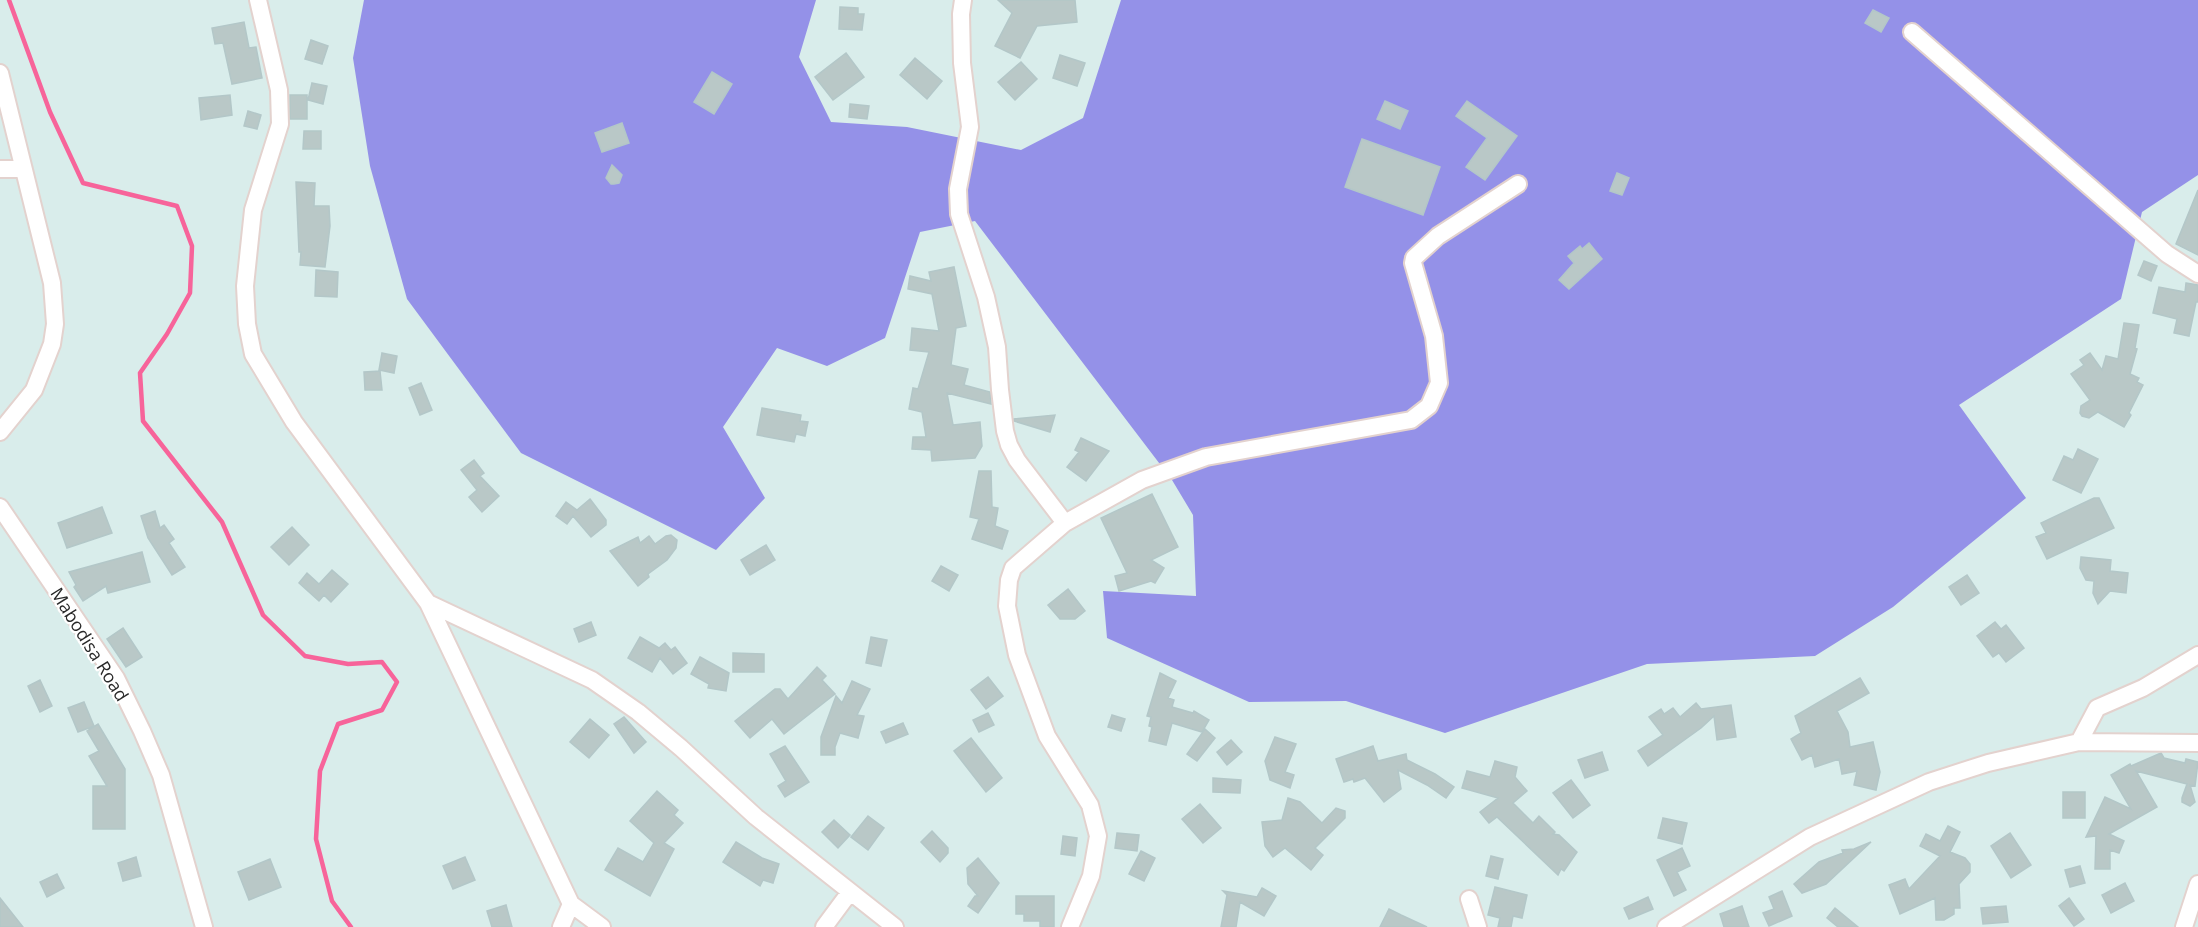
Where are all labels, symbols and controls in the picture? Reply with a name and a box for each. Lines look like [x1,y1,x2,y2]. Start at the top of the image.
street label: Mabodisa Road [45,583,135,705]

